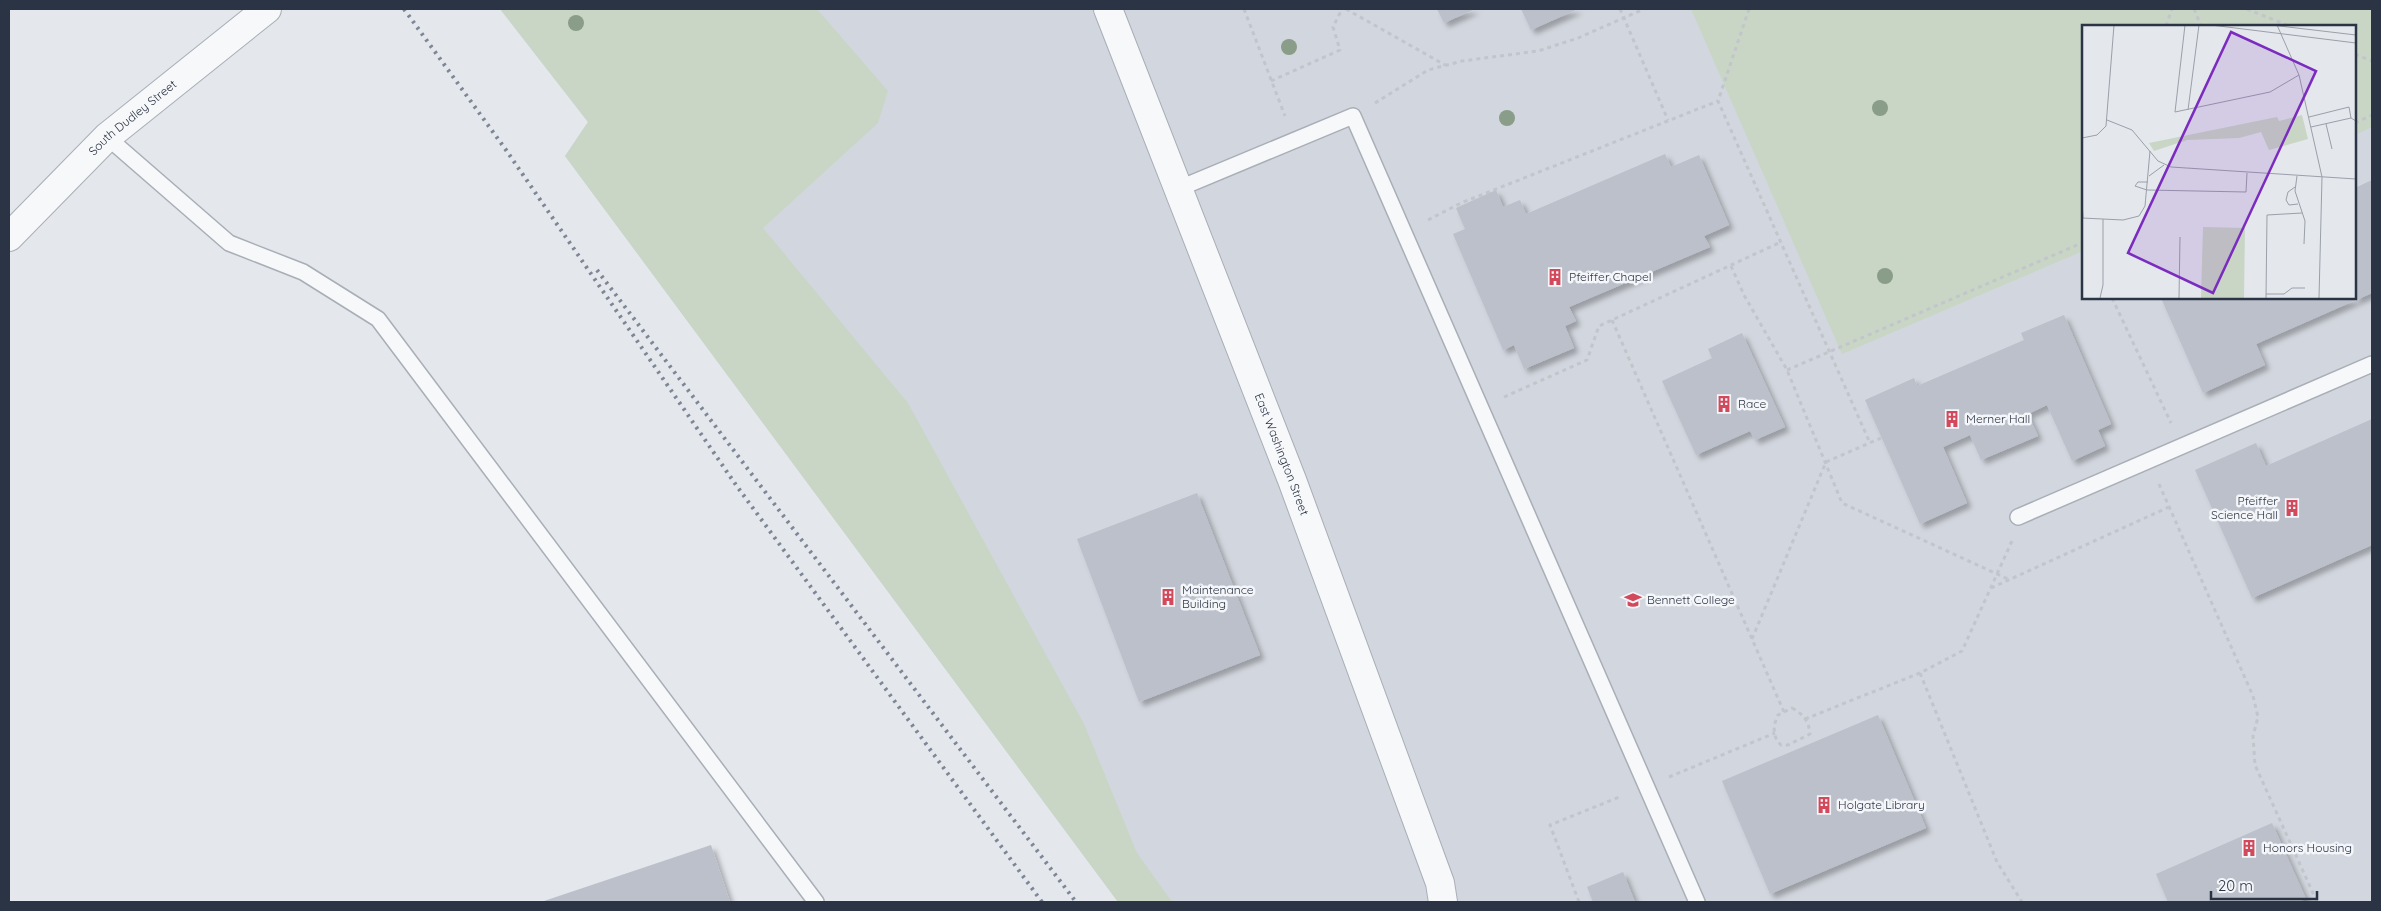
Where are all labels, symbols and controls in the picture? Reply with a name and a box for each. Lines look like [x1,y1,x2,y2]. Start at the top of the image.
inset map [2082,25,2356,299]
street label: South Dudley Street [85,76,179,158]
building icon: Pfeiffer Chapel [1545,267,1565,287]
place label: Pfeiffer Chapel [1569,269,1652,284]
street label: East Washington Street [1252,391,1312,517]
building icon: Race [1714,394,1734,414]
place label: Race [1738,396,1767,411]
building icon: Merner Hall [1942,409,1962,429]
place label: Merner Hall [1966,411,2030,426]
place label: Pfeiffer Science Hall [2211,493,2278,522]
building icon: Pfeiffer Science Hall [2282,498,2302,518]
place label: Maintenance Building [1182,582,1254,611]
building icon: Maintenance Building [1158,587,1178,607]
school or university icon: Bennett College [1623,590,1643,610]
place label: Bennett College [1647,592,1735,607]
building icon: Holgate Library [1814,795,1834,815]
place label: Holgate Library [1838,797,1925,812]
building icon: Honors Housing [2239,838,2259,858]
place label: Honors Housing [2263,840,2352,855]
scale bar [2211,868,2317,900]
text: 20 m [2218,876,2253,895]

